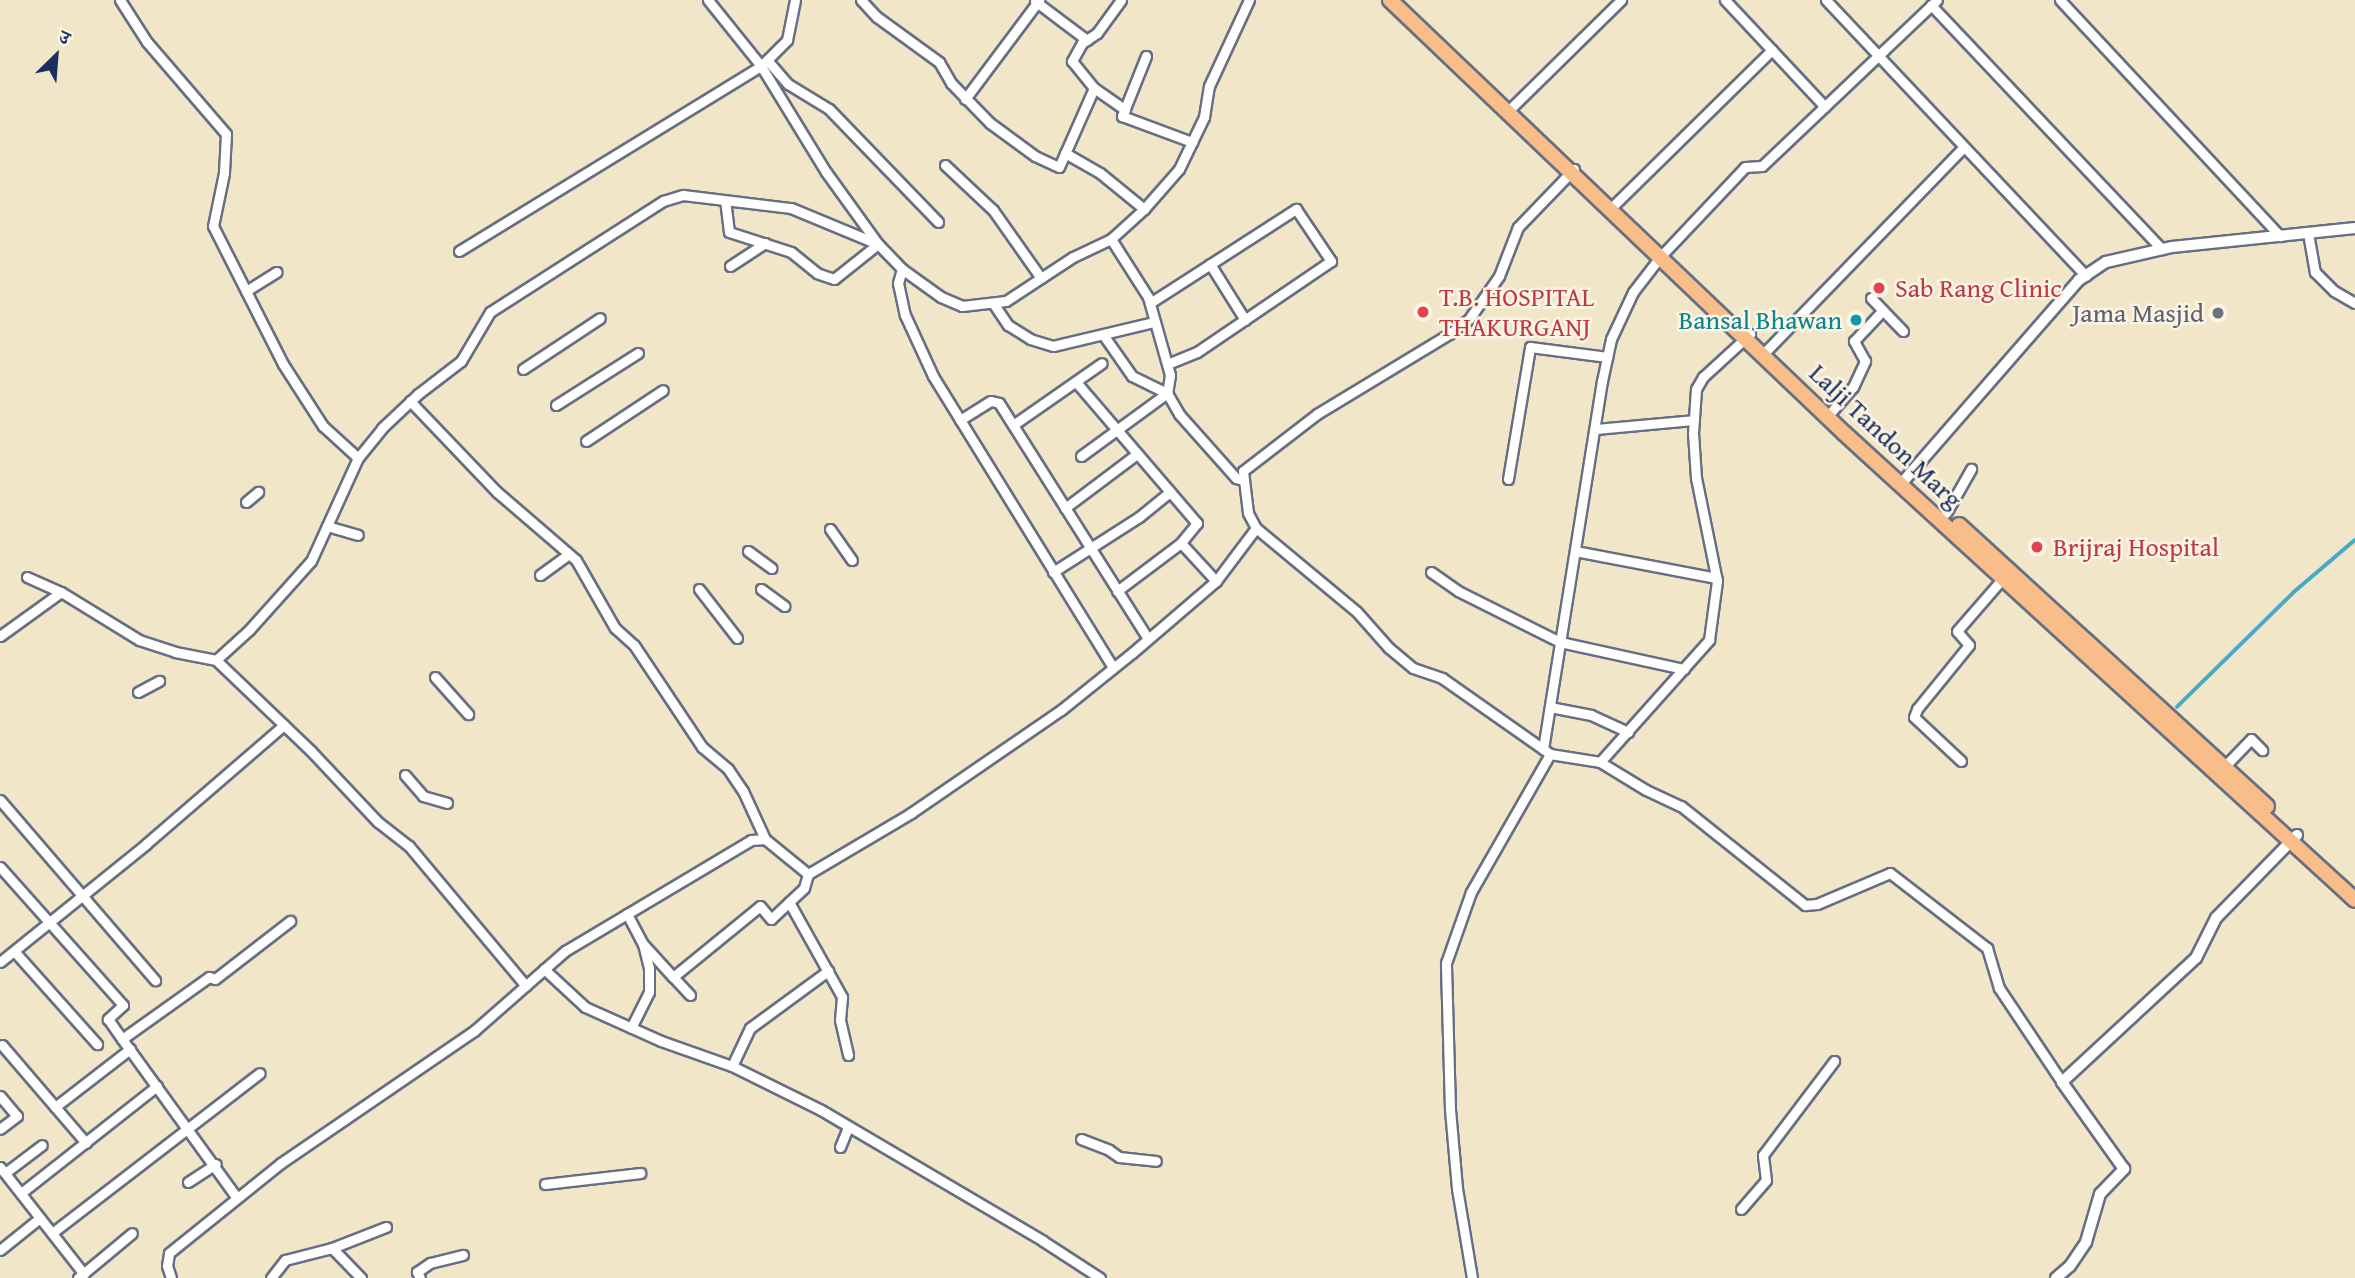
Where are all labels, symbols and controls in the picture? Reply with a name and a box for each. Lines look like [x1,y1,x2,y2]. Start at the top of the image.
north arrow [21,21,91,91]
text: उ [55,22,75,52]
place label: Sab Rang Clinic [1895,272,2062,304]
marker: Sab Rang Clinic [1869,278,1889,298]
place label: T.B. HOSPITAL THAKURGANJ [1439,281,1594,342]
place label: Jama Masjid [2072,297,2204,329]
marker: T.B. HOSPITAL THAKURGANJ [1413,302,1433,322]
place label: Bansal Bhawan [1679,304,1842,336]
marker: Jama Masjid [2210,305,2226,321]
marker: Bansal Bhawan [1848,312,1864,328]
street label: Lalji Tandon Marg [1803,357,1969,515]
place label: Brijraj Hospital [2053,531,2219,563]
marker: Brijraj Hospital [2027,537,2047,557]

